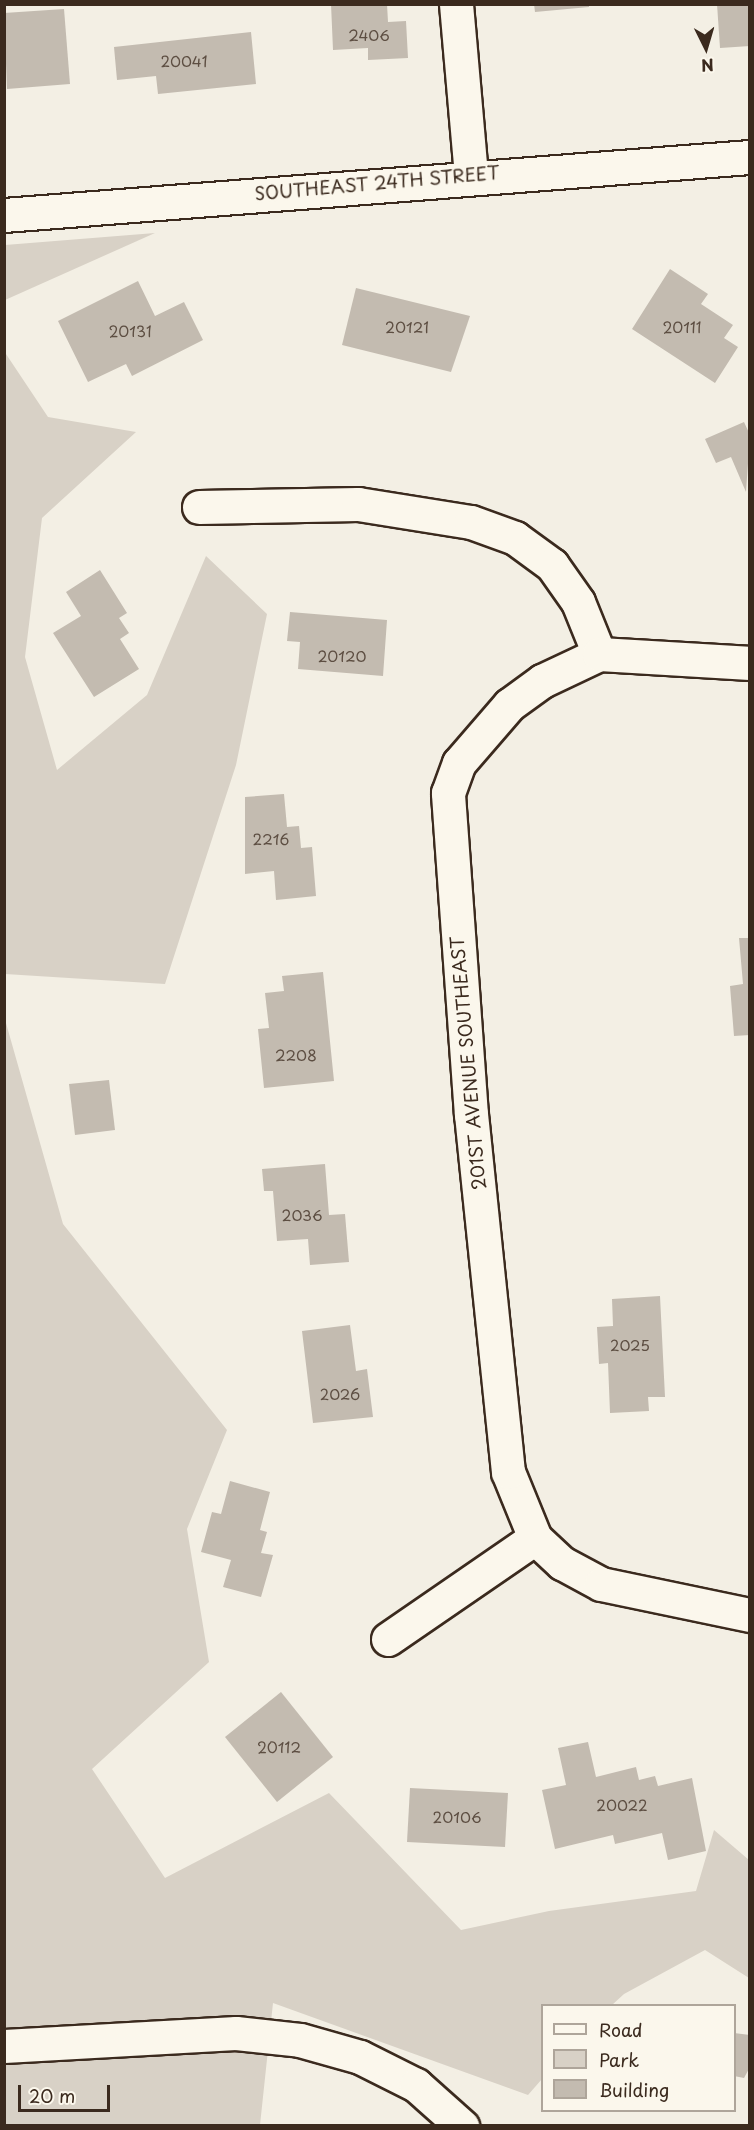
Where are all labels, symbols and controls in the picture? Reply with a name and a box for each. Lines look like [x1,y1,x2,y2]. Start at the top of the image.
north arrow [676,18,736,78]
house number: 2406 [348,26,390,44]
house number: 20041 [160,52,208,70]
text: N [700,53,715,78]
street label: SOUTHEAST 24TH STREET [254,162,500,204]
house number: 20121 [385,318,429,336]
house number: 20111 [662,318,702,336]
house number: 20131 [108,322,152,340]
house number: 20120 [318,647,366,665]
house number: 2216 [253,830,289,848]
street label: 201ST AVENUE SOUTHEAST [446,934,490,1192]
house number: 2208 [275,1046,317,1064]
house number: 2036 [282,1206,322,1224]
house number: 2025 [610,1336,650,1354]
house number: 2026 [320,1385,360,1403]
house number: 20112 [257,1738,301,1756]
house number: 20022 [596,1796,648,1814]
house number: 20106 [433,1808,481,1826]
legend [541,2004,736,2112]
text: Road [599,2016,643,2043]
text: Park [599,2046,639,2073]
scale bar [21,2073,112,2111]
text: Building [599,2076,669,2103]
text: 20 m [29,2082,75,2109]

